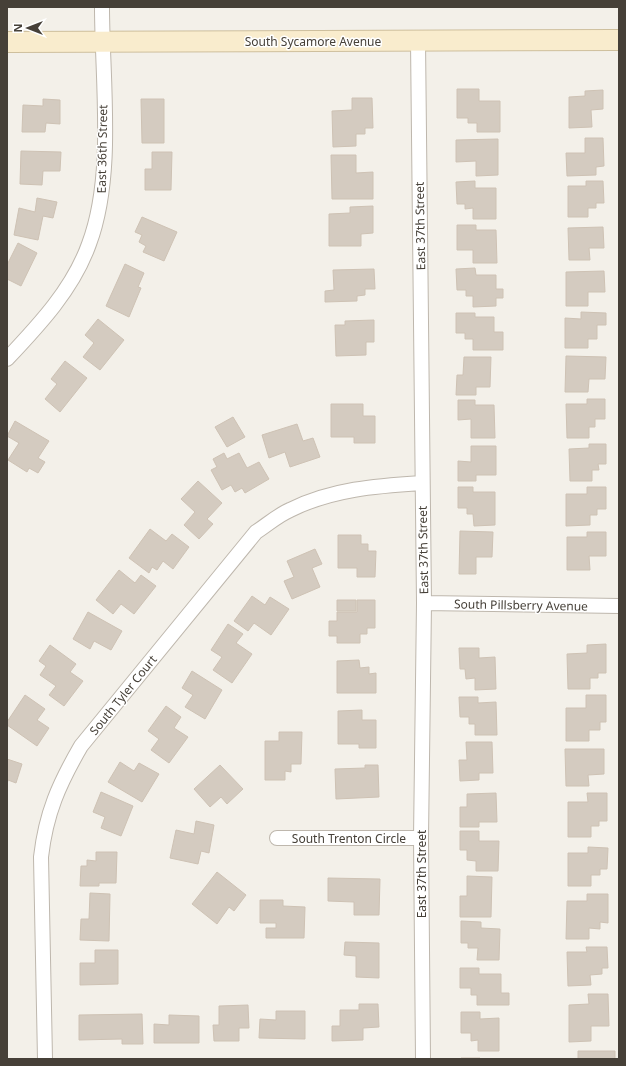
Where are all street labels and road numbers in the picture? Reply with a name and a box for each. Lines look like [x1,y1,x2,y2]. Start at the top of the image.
street label: South Sycamore Avenue [245,33,381,50]
street label: East 36th Street [93,104,111,194]
street label: East 37th Street [411,181,429,271]
street label: East 37th Street [414,505,432,595]
street label: South Pillsberry Avenue [454,595,588,615]
street label: South Tyler Court [85,651,161,739]
street label: East 37th Street [413,829,430,918]
street label: South Trenton Circle [292,830,406,847]

